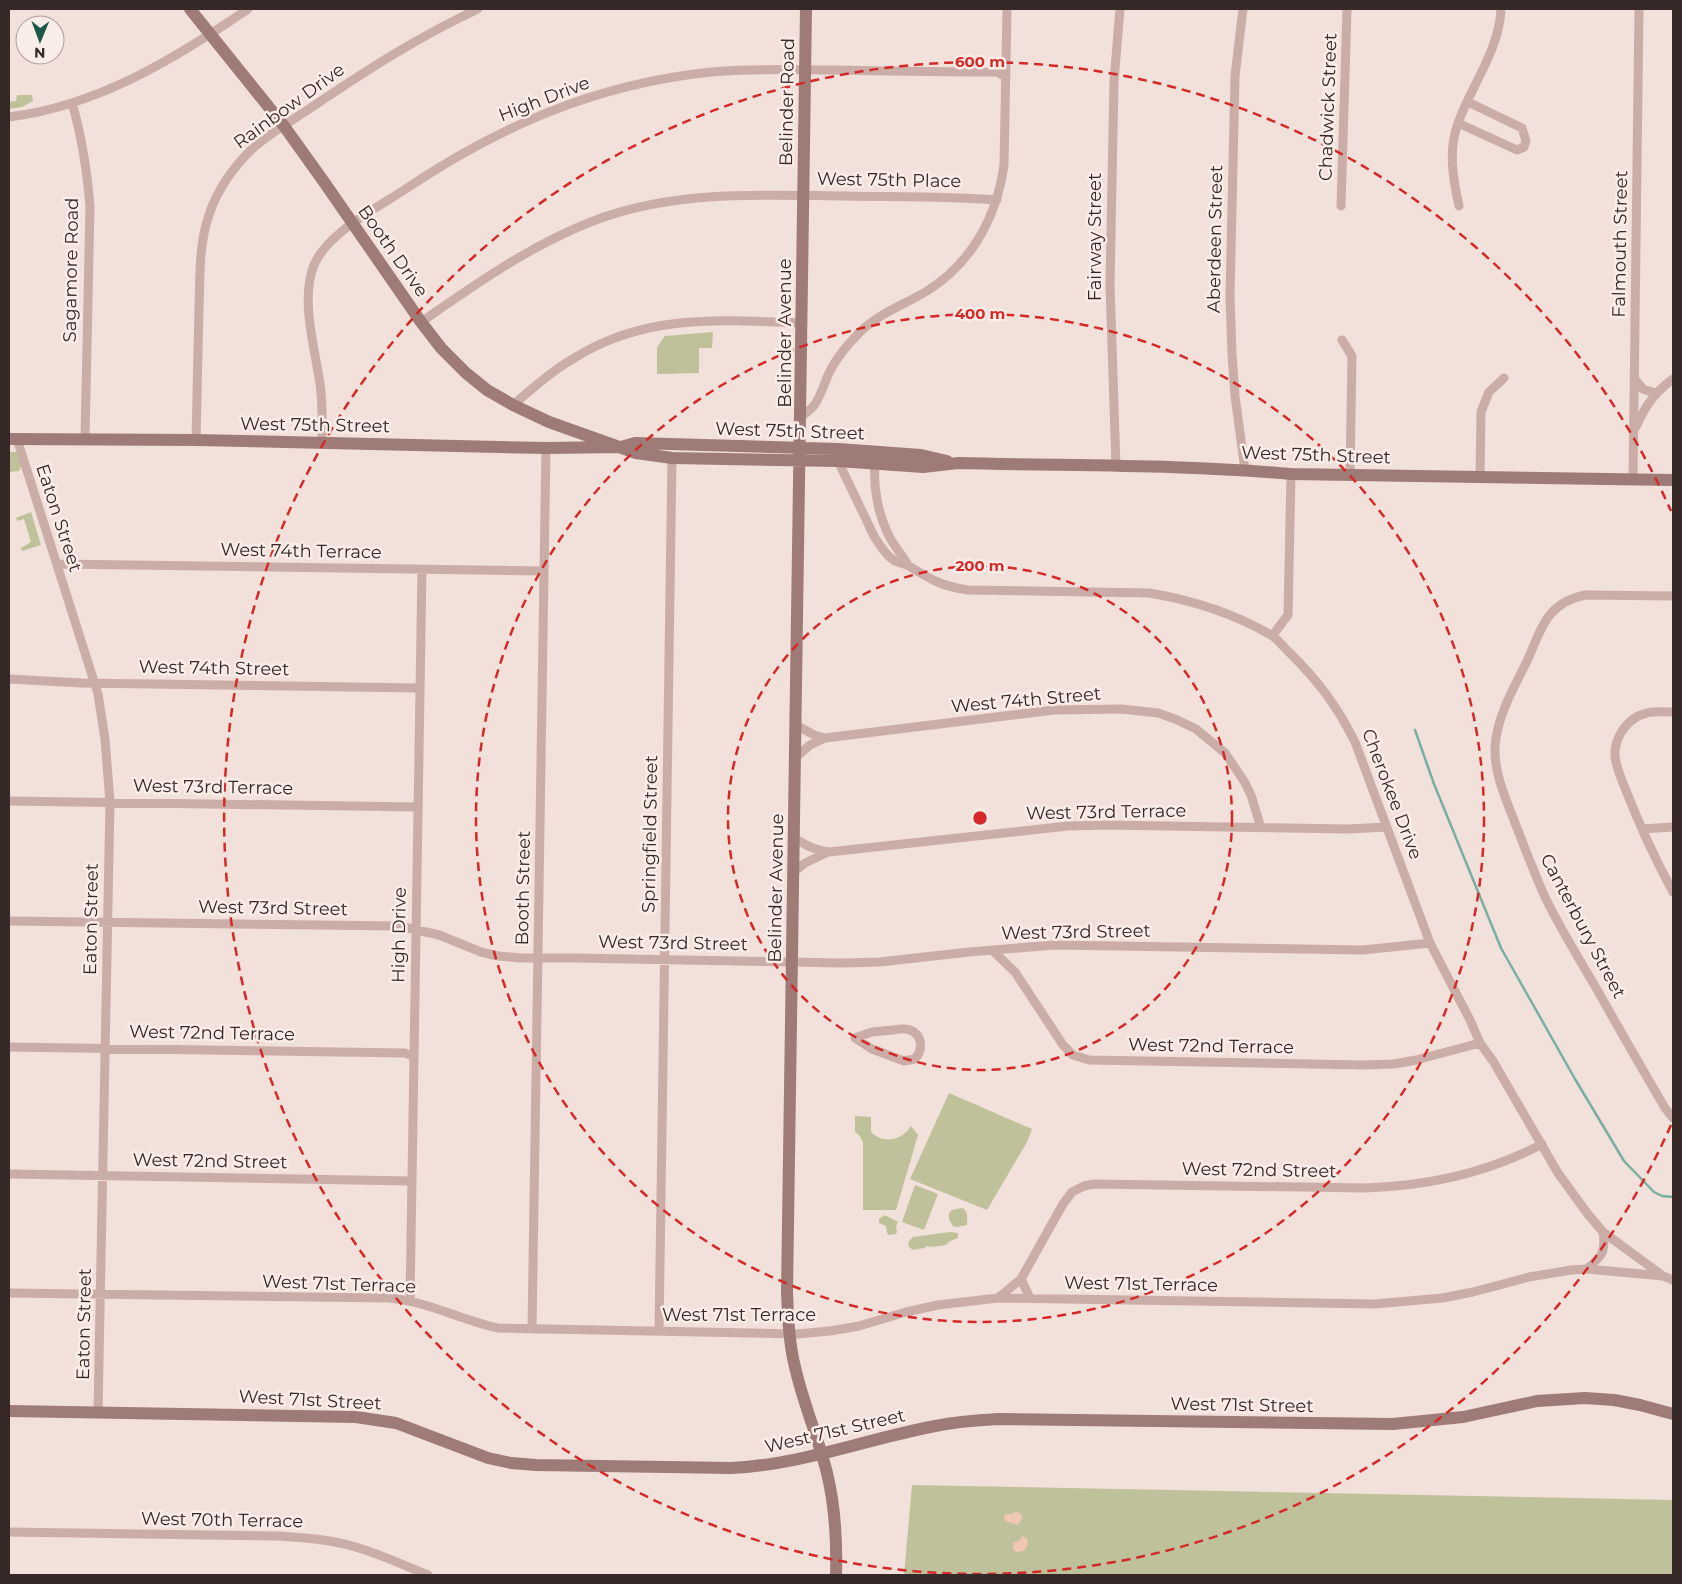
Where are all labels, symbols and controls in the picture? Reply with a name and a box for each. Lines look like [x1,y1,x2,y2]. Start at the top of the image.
north arrow [15,15,65,65]
street label: Chadwick Street [1314,33,1342,181]
street label: Belinder Road [775,38,799,166]
text: N [34,44,46,62]
text: 600 m [955,52,1005,71]
street label: Rainbow Drive [229,58,349,154]
street label: High Drive [495,72,593,126]
street label: Aberdeen Street [1203,165,1227,313]
street label: West 75th Place [817,168,962,192]
street label: Falmouth Street [1608,170,1632,318]
street label: Fairway Street [1084,173,1106,301]
street label: Sagamore Road [59,197,83,343]
street label: Booth Drive [353,201,433,301]
street label: Belinder Avenue [774,258,796,408]
text: 400 m [955,304,1005,323]
street label: West 75th Street [240,413,390,437]
street label: West 75th Street [715,417,865,445]
street label: West 75th Street [1241,441,1391,469]
street label: Eaton Street [31,461,87,575]
street label: West 74th Terrace [220,539,382,563]
text: 200 m [955,556,1005,575]
street label: West 74th Street [138,656,290,680]
street label: West 74th Street [950,682,1102,718]
street label: Cherokee Drive [1357,726,1427,863]
street label: Springfield Street [638,755,662,913]
street label: West 73rd Terrace [133,775,294,799]
street label: West 73rd Terrace [1026,800,1187,824]
centre of rings [971,809,989,827]
street label: Belinder Avenue [764,813,788,963]
street label: Booth Street [511,830,535,946]
street label: Canterbury Street [1536,850,1630,1002]
street label: Eaton Street [79,863,103,975]
street label: High Drive [387,887,411,983]
street label: West 73rd Street [198,896,348,920]
street label: West 73rd Street [1001,920,1151,944]
street label: West 73rd Street [598,931,748,955]
street label: West 72nd Terrace [129,1021,295,1045]
street label: West 72nd Terrace [1128,1034,1294,1058]
street label: West 72nd Street [132,1149,288,1173]
street label: West 72nd Street [1181,1158,1337,1182]
street label: Eaton Street [72,1268,96,1380]
street label: West 71st Terrace [262,1270,416,1298]
street label: West 71st Terrace [1064,1272,1218,1296]
street label: West 71st Terrace [662,1304,816,1326]
street label: West 71st Street [238,1385,382,1415]
street label: West 71st Street [1170,1393,1314,1417]
street label: West 71st Street [763,1404,907,1458]
street label: West 70th Terrace [141,1508,304,1532]

